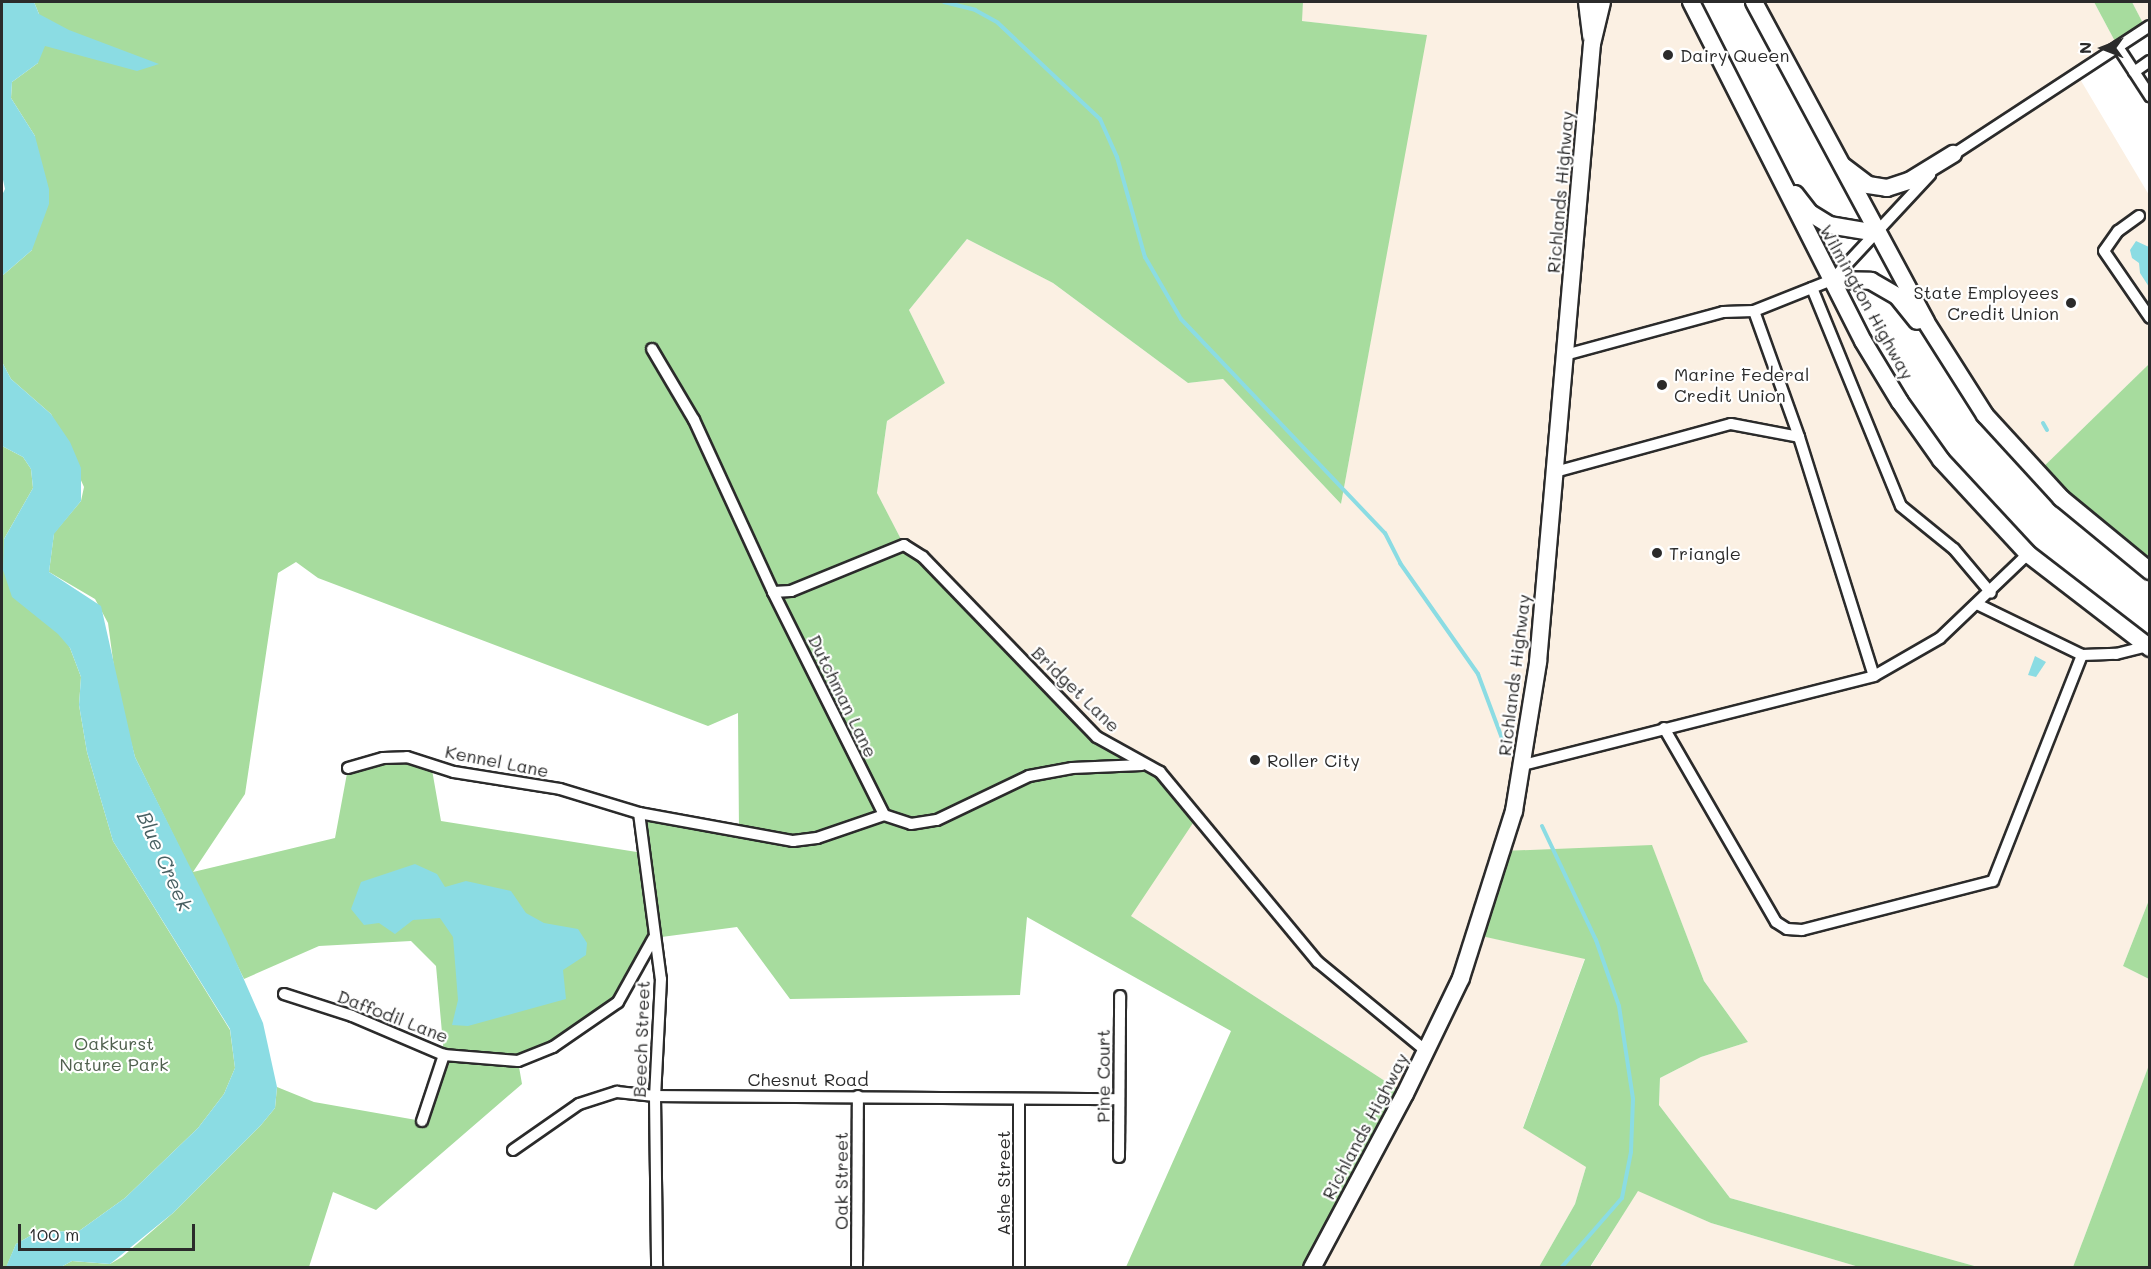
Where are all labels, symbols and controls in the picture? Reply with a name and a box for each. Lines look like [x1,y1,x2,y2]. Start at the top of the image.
north arrow [2073,18,2133,78]
text: N [2074,42,2095,54]
place label: Dairy Queen [1680,44,1789,66]
marker: Dairy Queen [1661,48,1675,62]
street label: Richlands Highway [1542,110,1578,274]
street label: Wilmington Highway [1815,221,1919,383]
place label: State Employees Credit Union [1914,282,2059,324]
marker: State Employees Credit Union [2064,296,2078,310]
place label: Marine Federal Credit Union [1674,364,1810,406]
marker: Marine Federal Credit Union [1655,378,1669,392]
place label: Triangle [1669,542,1741,564]
marker: Triangle [1650,546,1664,560]
street label: Richlands Highway [1493,593,1535,757]
street label: Dutchman Lane [804,631,882,761]
street label: Bridget Lane [1027,642,1125,736]
street label: Kennel Lane [443,740,551,782]
place label: Roller City [1267,749,1360,771]
marker: Roller City [1248,753,1262,767]
water label: Blue Creek [132,807,198,915]
street label: Beech Street [628,980,654,1098]
street label: Daffodil Lane [334,985,452,1047]
street label: Pine Court [1092,1029,1114,1123]
park label: Oakkurst Nature Park [59,1033,169,1076]
street label: Richlands Highway [1317,1049,1413,1203]
street label: Chesnut Road [747,1068,869,1090]
street label: Ashe Street [992,1130,1014,1236]
street label: Oak Street [830,1132,852,1230]
scale bar [21,1212,198,1250]
text: 100 m [29,1222,79,1246]

